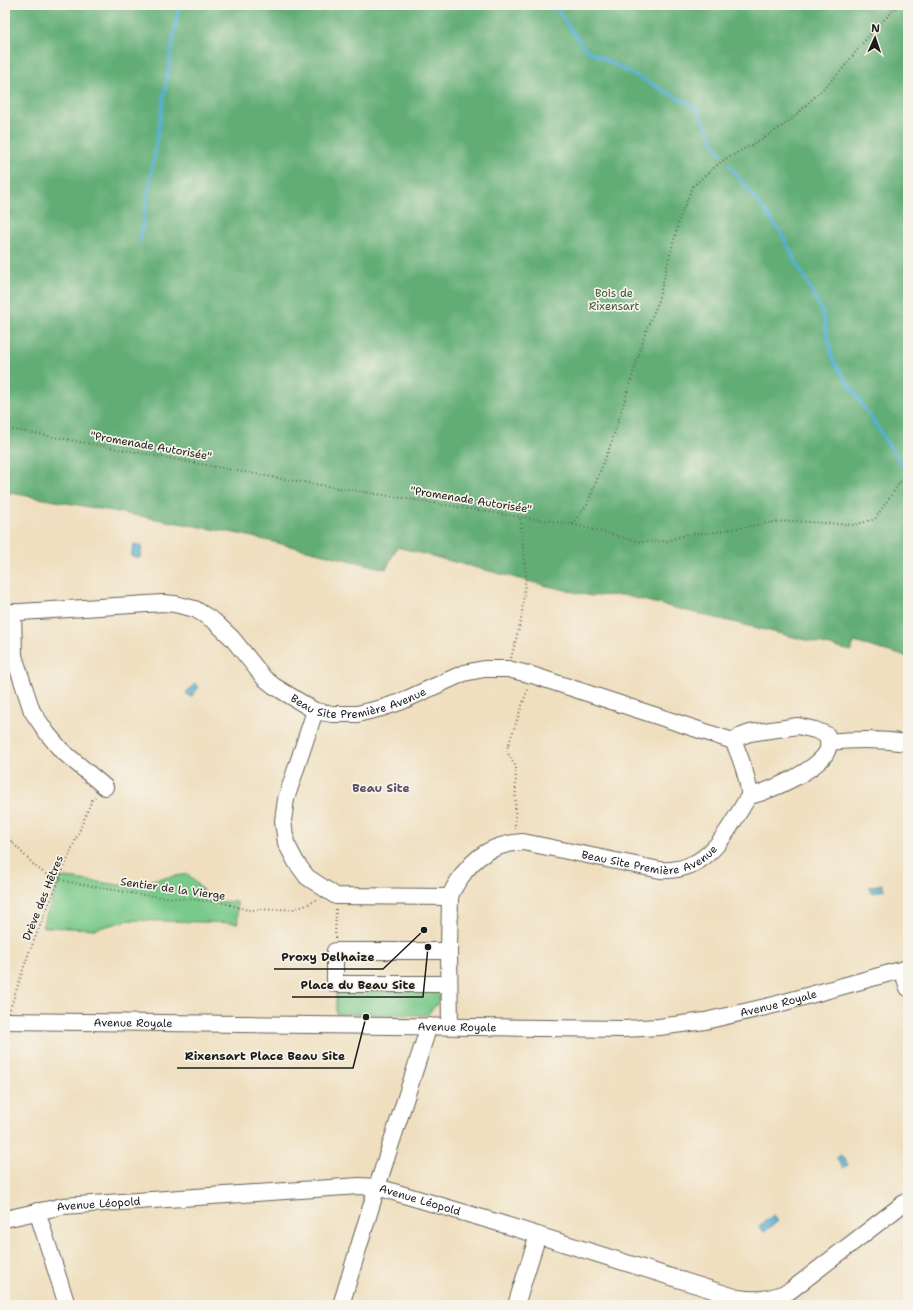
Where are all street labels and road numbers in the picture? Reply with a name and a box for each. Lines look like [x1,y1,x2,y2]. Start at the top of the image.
street label: "Promenade Autorisée" [89,428,213,464]
street label: "Promenade Autorisée" [409,483,533,517]
street label: Beau Site Première Avenue [288,682,430,700]
street label: Beau Site Première Avenue [580,842,720,878]
street label: Drève des Hêtres [19,853,67,943]
street label: Sentier de la Vierge [120,874,226,904]
street label: Avenue Royale [738,986,819,1020]
street label: Avenue Royale [93,1015,173,1031]
street label: Avenue Royale [417,1019,497,1035]
street label: Avenue Léopold [378,1181,463,1219]
street label: Avenue Léopold [55,1193,141,1215]

